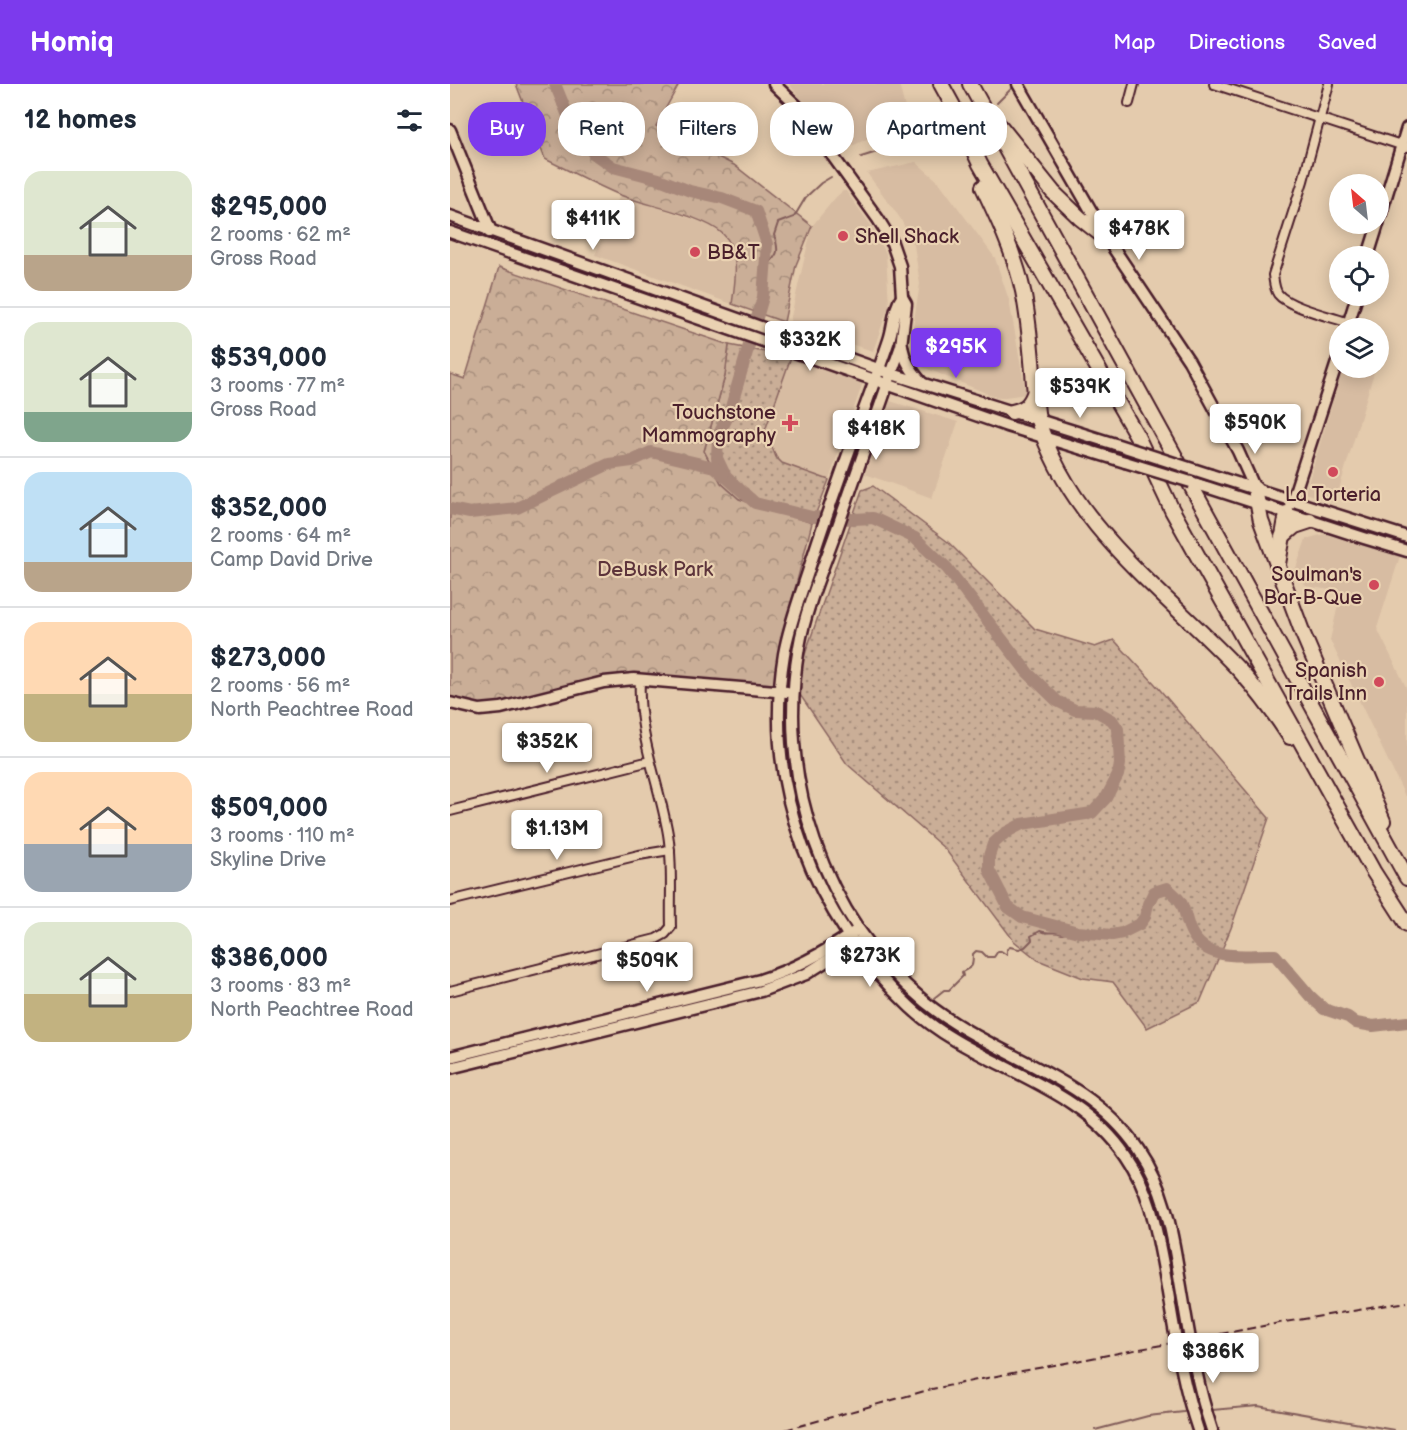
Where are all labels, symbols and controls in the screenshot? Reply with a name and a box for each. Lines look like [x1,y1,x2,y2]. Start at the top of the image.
text: Homiq [30,26,114,59]
text: Map [1113,30,1156,55]
text: Directions [1189,30,1285,55]
text: Saved [1318,30,1377,55]
chip: Buy [468,102,546,156]
chip: Rent [558,102,645,156]
chip: Filters [657,102,758,156]
chip: New [770,102,854,156]
chip: Apartment [866,102,1007,156]
icon: filters [393,104,426,137]
text: 12 homes [24,105,136,136]
north arrow [1329,174,1389,234]
map controls [1329,174,1389,378]
text: $295,000 [210,192,327,223]
icon: home [72,195,144,267]
pin: $411K [551,200,635,251]
text: $411K [566,207,621,231]
pin: $478K [1097,210,1181,261]
text: $478K [1108,217,1170,241]
text: 2 rooms · 62 m² [210,223,351,247]
place label: Shell Shack [855,225,959,249]
marker: Shell Shack [836,229,850,243]
place label: BB&T [707,241,760,265]
marker: BB&T [688,245,702,259]
button: locate [1329,246,1389,306]
text: Gross Road [210,247,317,271]
button: layers [1329,318,1389,378]
pin: $332K [768,321,852,372]
text: $332K [779,328,841,352]
pin: $295K [914,328,998,379]
text: $295K [925,335,987,359]
text: $539,000 [210,343,327,374]
icon: home [72,346,144,418]
pin: $539K [1038,368,1122,419]
text: 3 rooms · 77 m² [210,374,345,398]
text: $539K [1049,375,1111,399]
text: Gross Road [210,398,317,422]
place label: Touchstone Mammography [642,401,776,448]
pin: $590K [1213,404,1297,455]
pin: $418K [834,410,918,461]
text: $590K [1224,411,1286,435]
marker: Touchstone Mammography [781,414,799,432]
text: $418K [847,417,905,441]
marker: La Torteria [1326,465,1340,479]
place label: La Torteria [1285,483,1381,507]
text: $352,000 [210,493,327,524]
icon: home [72,496,144,568]
text: 2 rooms · 64 m² [210,524,351,548]
text: Camp David Drive [210,548,373,572]
park label: DeBusk Park [597,558,713,582]
place label: Soulman's Bar-B-Que [1263,563,1362,610]
marker: Soulman's Bar-B-Que [1367,578,1381,592]
text: $273,000 [210,643,326,674]
icon: home [72,646,144,718]
place label: Spanish Trails Inn [1285,659,1367,706]
text: 2 rooms · 56 m² [210,674,350,698]
marker: Spanish Trails Inn [1372,675,1386,689]
text: North Peachtree Road [210,698,414,722]
pin: $352K [505,723,589,774]
text: $352K [516,730,578,754]
text: $509,000 [210,793,328,824]
icon: home [72,796,144,868]
pin: $1.13M [508,810,606,861]
text: $1.13M [525,817,589,841]
text: 3 rooms · 110 m² [210,824,355,848]
text: Skyline Drive [210,848,326,872]
pin: $273K [828,937,912,988]
pin: $509K [605,942,689,993]
text: $386,000 [210,943,328,974]
text: $273K [840,944,900,968]
icon: home [72,946,144,1018]
text: $509K [616,949,678,973]
text: 3 rooms · 83 m² [210,974,351,998]
text: North Peachtree Road [210,998,414,1022]
pin: $386K [1171,1333,1255,1384]
text: $386K [1182,1340,1244,1364]

